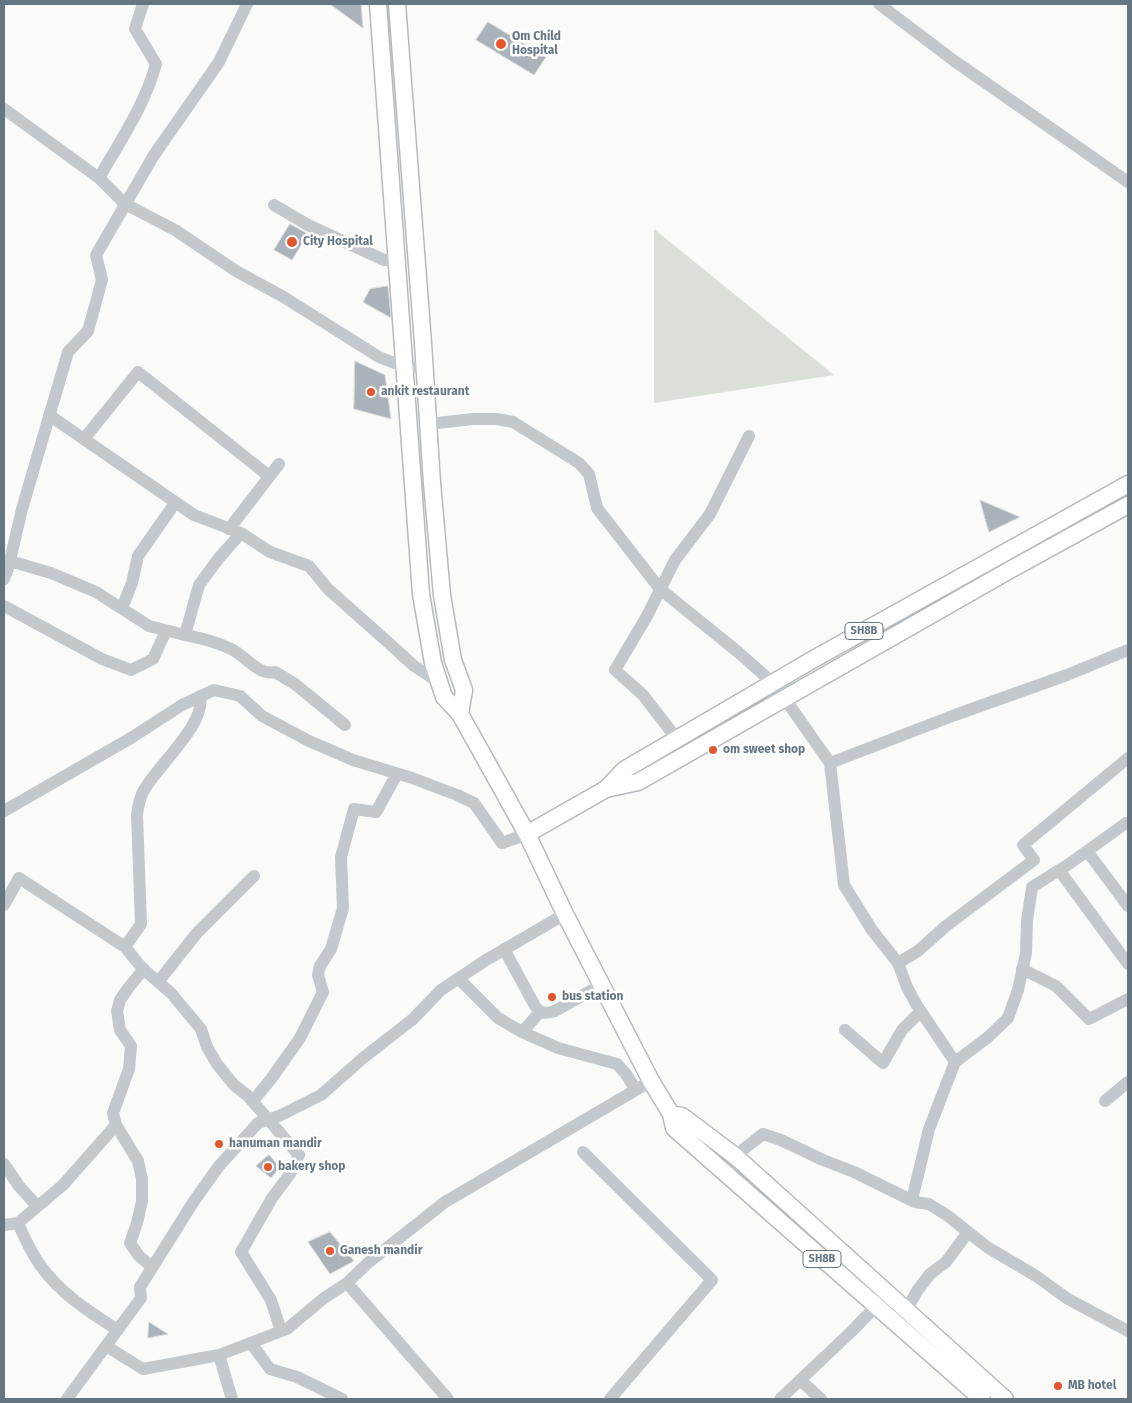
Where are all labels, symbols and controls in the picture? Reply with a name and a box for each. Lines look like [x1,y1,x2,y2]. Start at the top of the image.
place label: Om Child Hospital [512,30,561,58]
marker: Om Child Hospital [494,37,508,51]
marker: City Hospital [285,235,299,249]
place label: City Hospital [303,235,373,249]
place label: ankit restaurant [381,385,469,399]
marker: ankit restaurant [365,386,377,398]
road number: SH8B [845,622,883,640]
place label: om sweet shop [723,743,805,757]
marker: om sweet shop [707,744,719,756]
place label: bus station [562,990,623,1004]
marker: bus station [546,991,558,1003]
place label: hanuman mandir [229,1137,322,1151]
marker: hanuman mandir [213,1138,225,1150]
place label: bakery shop [278,1160,345,1174]
marker: bakery shop [262,1161,274,1173]
place label: Ganesh mandir [340,1244,422,1258]
marker: Ganesh mandir [324,1245,336,1257]
road number: SH8B [803,1250,841,1268]
place label: MB hotel [1068,1379,1116,1393]
marker: MB hotel [1052,1380,1064,1392]

